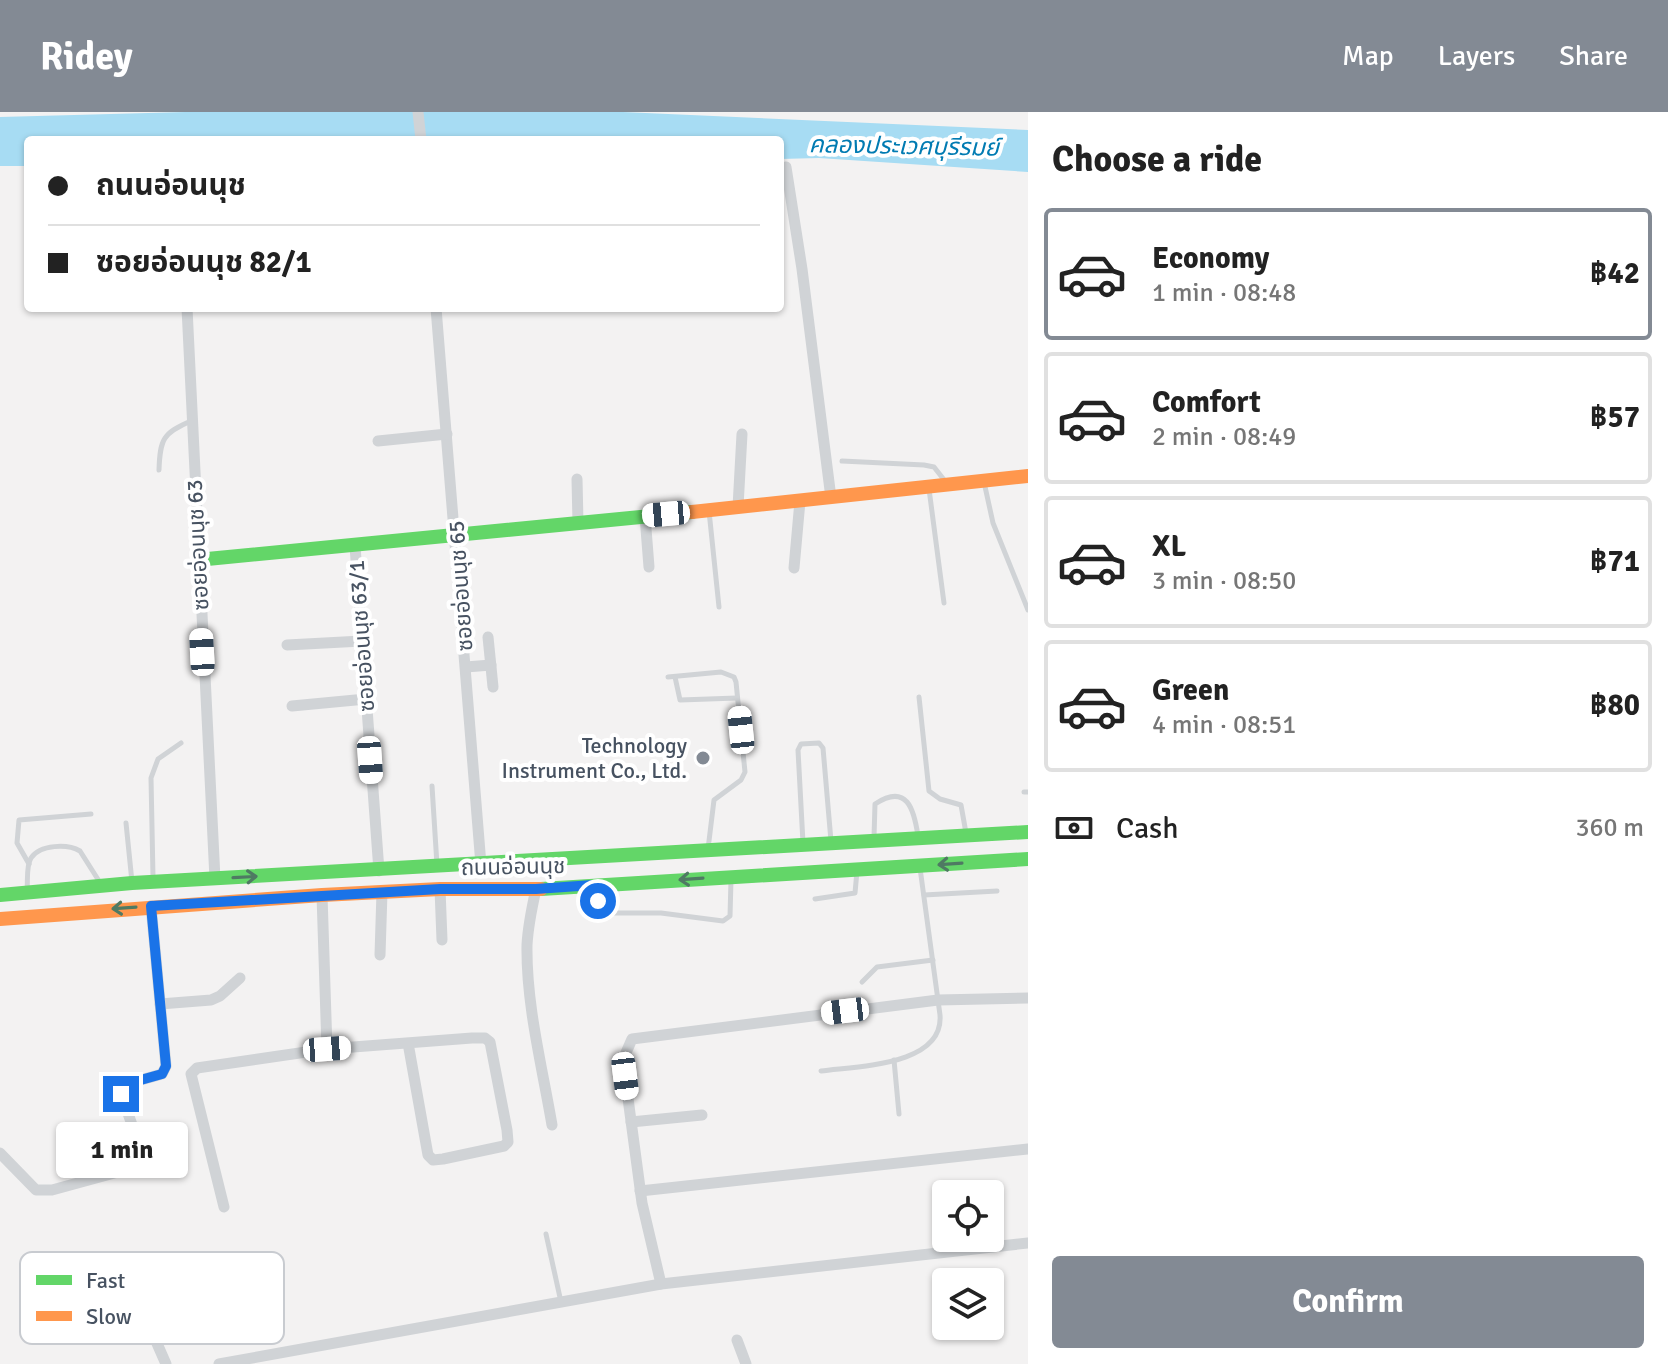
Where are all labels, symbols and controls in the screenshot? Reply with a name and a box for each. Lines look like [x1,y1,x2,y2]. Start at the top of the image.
text: Ridey [40,33,133,80]
text: Map [1342,39,1394,73]
text: Layers [1438,39,1515,73]
text: Share [1559,39,1628,73]
water label: คลองประเวศบุรีรมย์ [809,129,1003,163]
text: Choose a ride [1052,137,1262,182]
text: ถนนอ่อนนุช [96,167,246,204]
icon: car [1056,238,1128,310]
text: Economy [1152,240,1269,277]
text: ซอยอ่อนนุช 82/1 [96,244,312,281]
text: ฿42 [1590,255,1640,292]
text: 1 min · 08:48 [1152,277,1296,309]
icon: car [1056,382,1128,454]
text: Comfort [1152,384,1261,421]
text: ฿57 [1590,399,1640,436]
text: 2 min · 08:49 [1152,421,1296,453]
street label: ซอยอ่อนนุช 63 [181,479,214,611]
car [641,500,691,528]
street label: ซอยอ่อนนุช 65 [442,520,479,652]
icon: car [1056,526,1128,598]
text: XL [1152,528,1186,565]
text: ฿71 [1590,543,1640,580]
street label: ซอยอ่อนนุช 63/1 [343,559,380,713]
text: 3 min · 08:50 [1152,565,1296,597]
car [189,627,215,677]
icon: car [1056,670,1128,742]
text: Green [1152,672,1229,709]
text: ฿80 [1590,687,1640,724]
car [727,705,755,755]
text: 4 min · 08:51 [1152,709,1296,741]
place label: Technology Instrument Co., Ltd. [501,732,688,784]
car [356,735,384,785]
marker: Technology Instrument Co., Ltd. [694,749,712,767]
icon: cash [1052,806,1096,850]
text: Cash [1116,810,1179,847]
text: 360 m [1575,812,1644,844]
street label: ถนนอ่อนนุช [461,852,566,881]
one-way arrow [937,857,964,872]
one-way arrow [231,869,258,884]
one-way arrow [678,872,705,887]
route start [580,883,616,919]
one-way arrow [111,901,137,916]
car [820,996,870,1026]
car [302,1035,352,1063]
car [610,1051,640,1101]
route end [103,1076,139,1112]
callout: 1 min [55,1122,187,1178]
text: 1 min [91,1134,153,1166]
map controls [932,1180,1004,1340]
button: locate [932,1180,1004,1252]
legend [20,1252,284,1344]
button: Confirm [1052,1256,1644,1348]
text: Fast [86,1267,126,1294]
button: layers [932,1268,1004,1340]
text: Slow [86,1303,132,1330]

